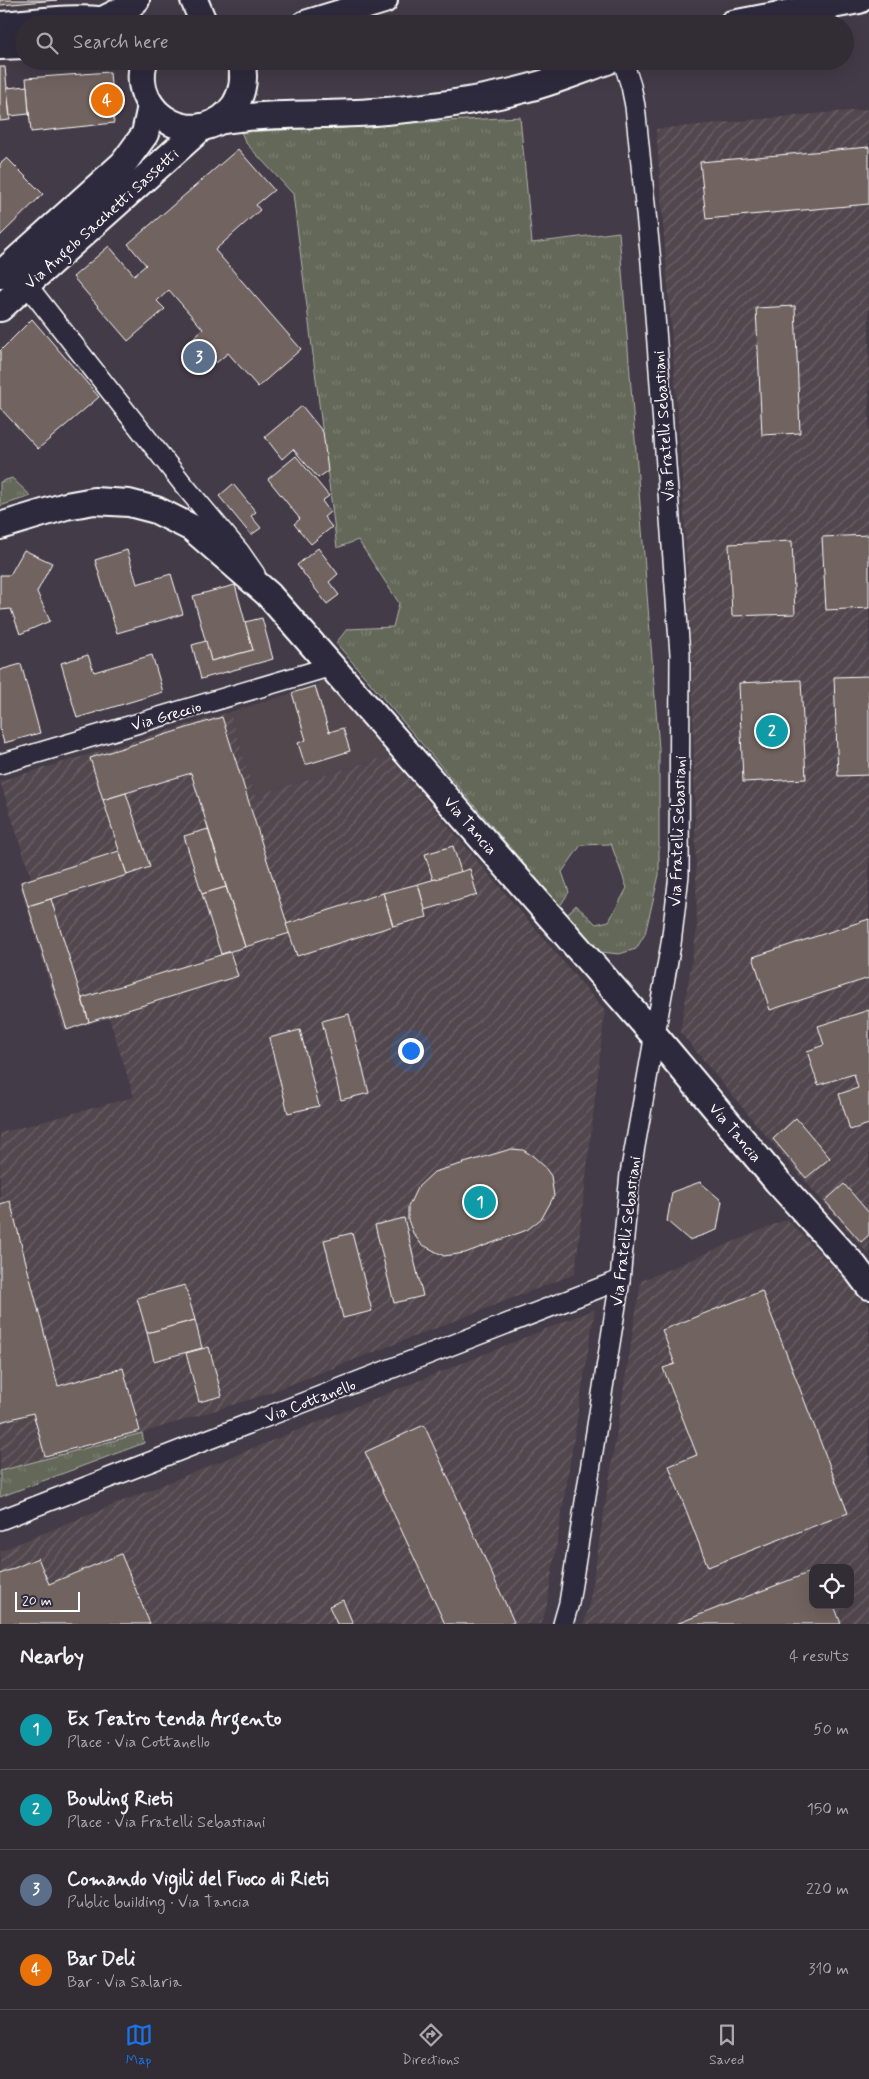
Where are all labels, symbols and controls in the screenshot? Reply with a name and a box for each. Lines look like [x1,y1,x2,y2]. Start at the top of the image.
search box [15,15,854,70]
icon: search [33,29,61,57]
text: Search here [73,30,169,55]
pin: 4 [91,81,123,119]
street label: Via Angelo Sacchetti Sassetti [20,144,185,295]
pin: 3 [183,338,215,376]
street label: Via Fratelli Sebastiani [649,350,680,502]
street label: Via Greccio [129,696,204,736]
pin: 2 [756,712,788,750]
street label: Via Fratelli Sebastiani [665,755,692,907]
street label: Via Tancia [438,792,501,860]
your location [398,1038,424,1064]
street label: Via Tancia [704,1099,766,1167]
street label: Via Fratelli Sebastiani [607,1155,646,1307]
pin: 1 [464,1183,496,1221]
street label: Via Cottanello [262,1374,359,1428]
map controls [809,1564,854,1609]
button: locate [809,1564,854,1609]
scale bar [15,1589,80,1612]
text: 20 m [22,1592,52,1610]
text: Nearby [20,1643,84,1671]
text: 4 results [789,1646,849,1667]
text: Ex Teatro tenda Argento [67,1707,282,1732]
text: 1 [32,1719,40,1740]
text: 50 m [813,1719,849,1740]
text: Place · Via Cottanello [67,1732,210,1753]
text: Bowling Rieti [67,1787,172,1812]
text: 2 [32,1799,40,1820]
text: 150 m [807,1799,849,1820]
text: Place · Via Fratelli Sebastiani [67,1812,265,1833]
text: Comando Vigili del Fuoco di Rieti [67,1867,328,1892]
text: 3 [32,1879,40,1900]
text: 220 m [806,1879,849,1900]
text: Public building · Via Tancia [67,1892,250,1913]
text: Bar Deli [67,1947,135,1972]
text: 4 [31,1959,41,1980]
text: 310 m [808,1959,849,1980]
text: Bar · Via Salaria [67,1972,182,1993]
tab: Map [125,2021,153,2069]
tab: Directions [402,2021,460,2069]
tab: Saved [709,2021,744,2069]

